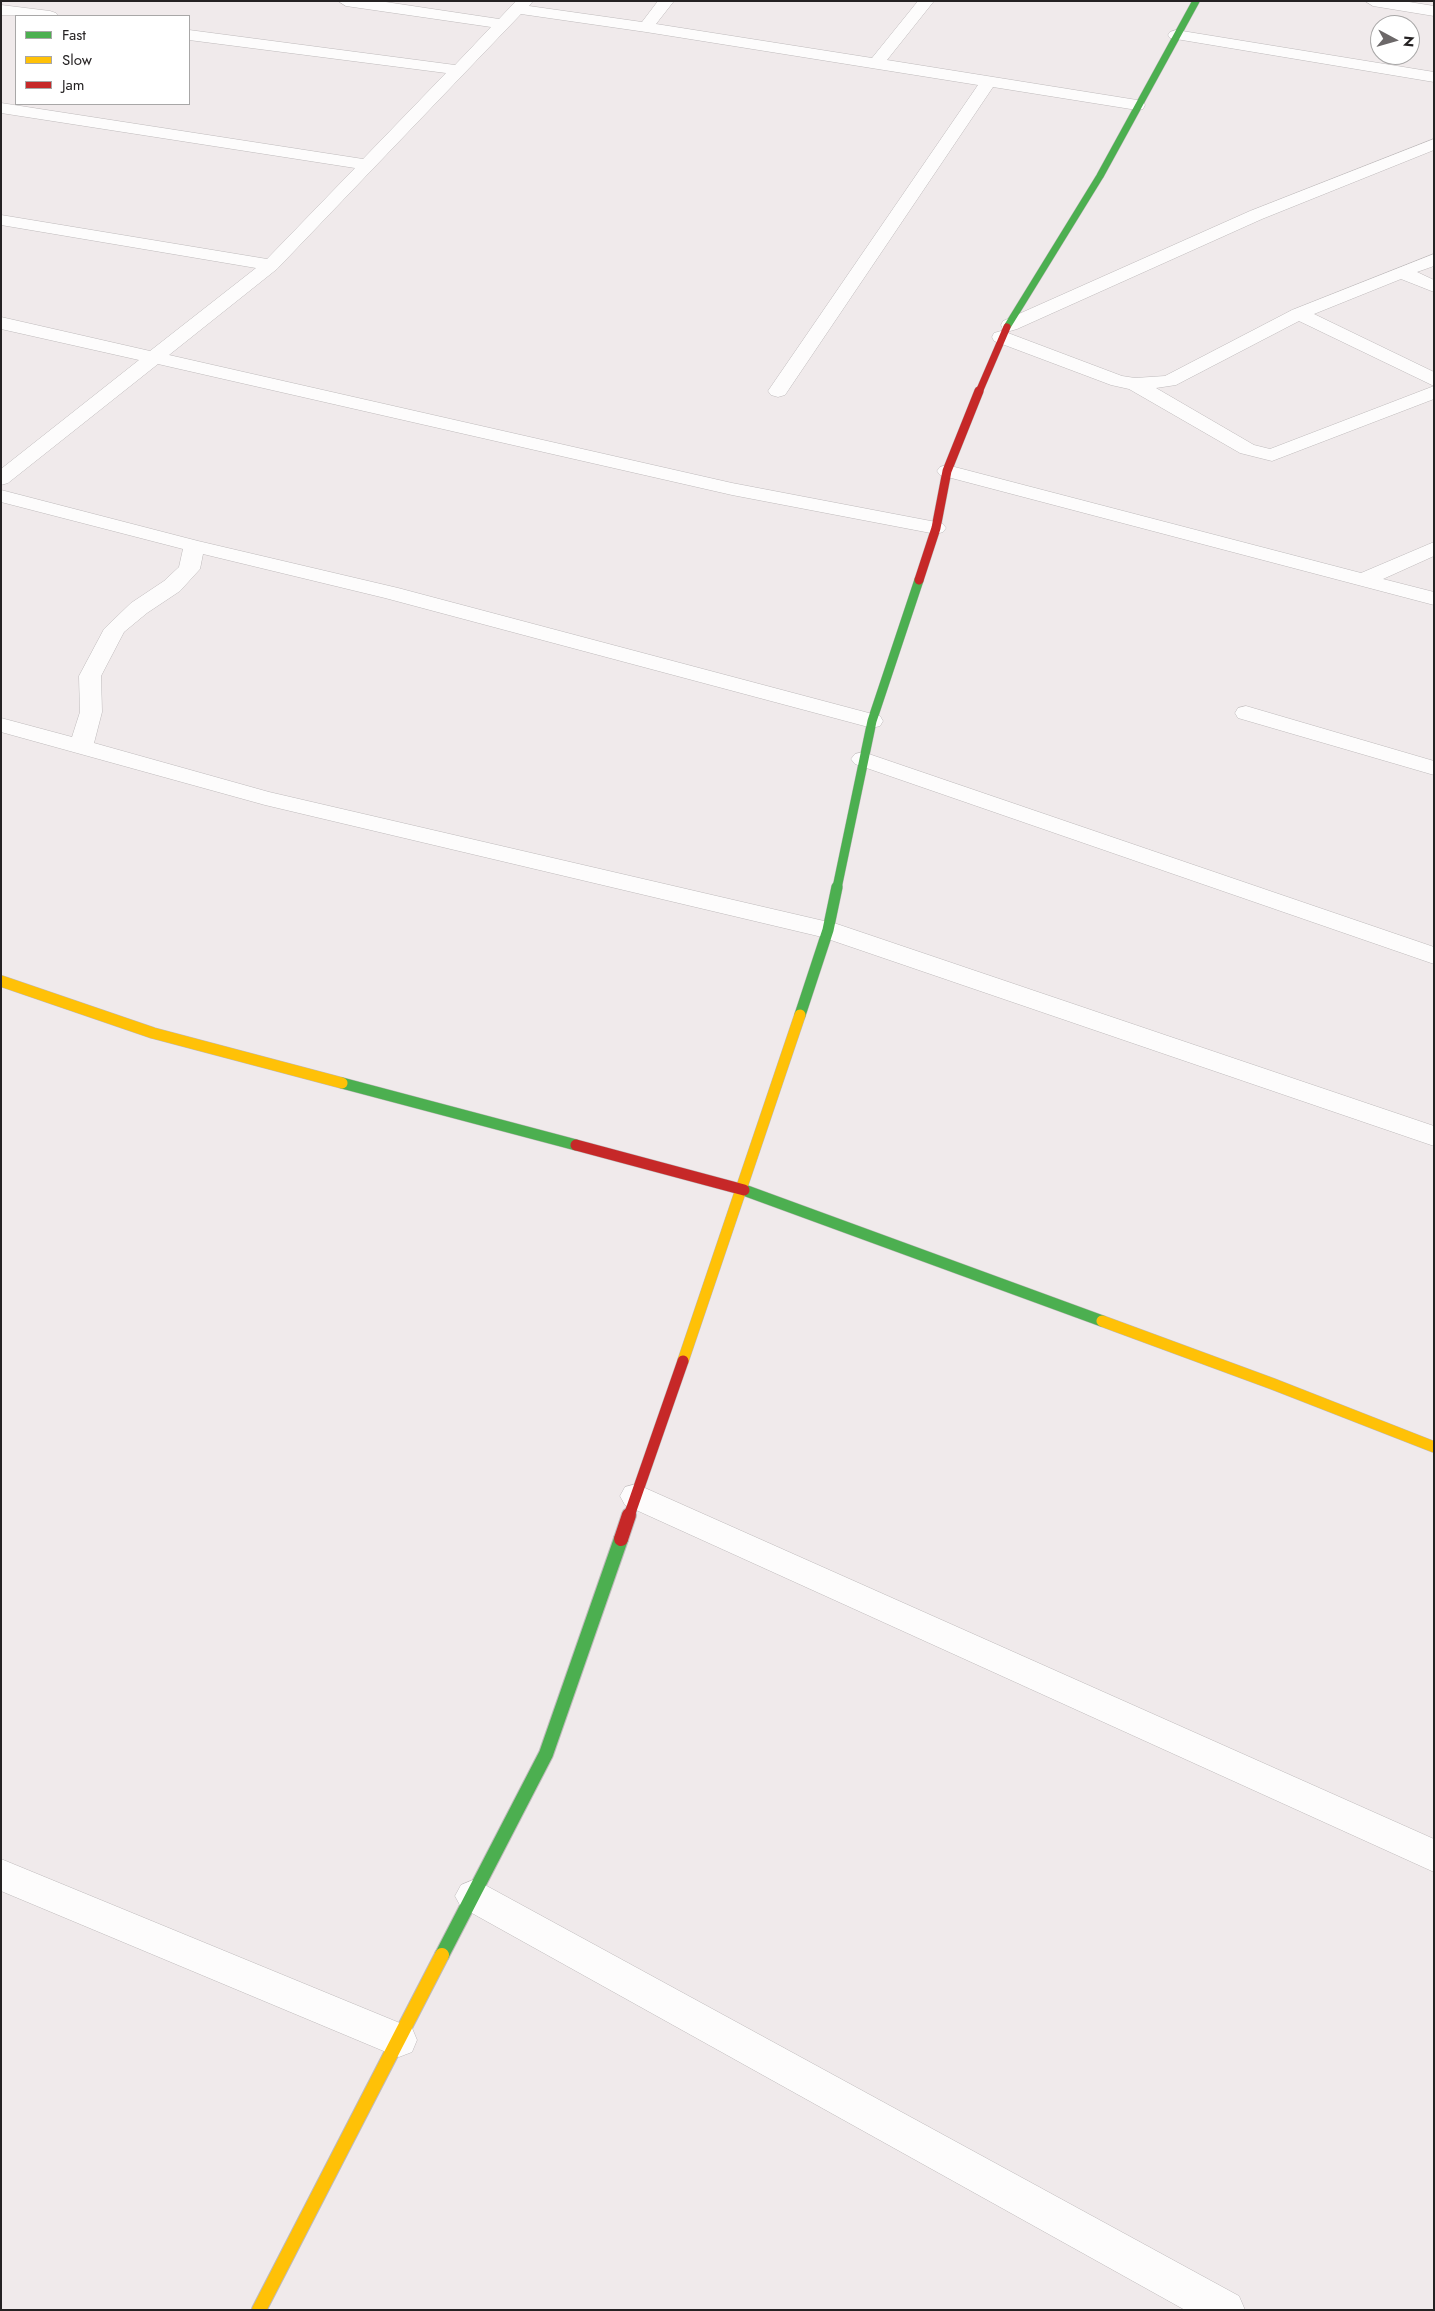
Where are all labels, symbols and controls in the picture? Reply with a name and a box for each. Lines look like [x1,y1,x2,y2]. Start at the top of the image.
legend [15,15,190,105]
north arrow [1370,15,1420,65]
text: Fast [62,24,86,46]
text: N [1398,35,1419,48]
text: Slow [62,49,92,71]
text: Jam [62,74,85,96]

